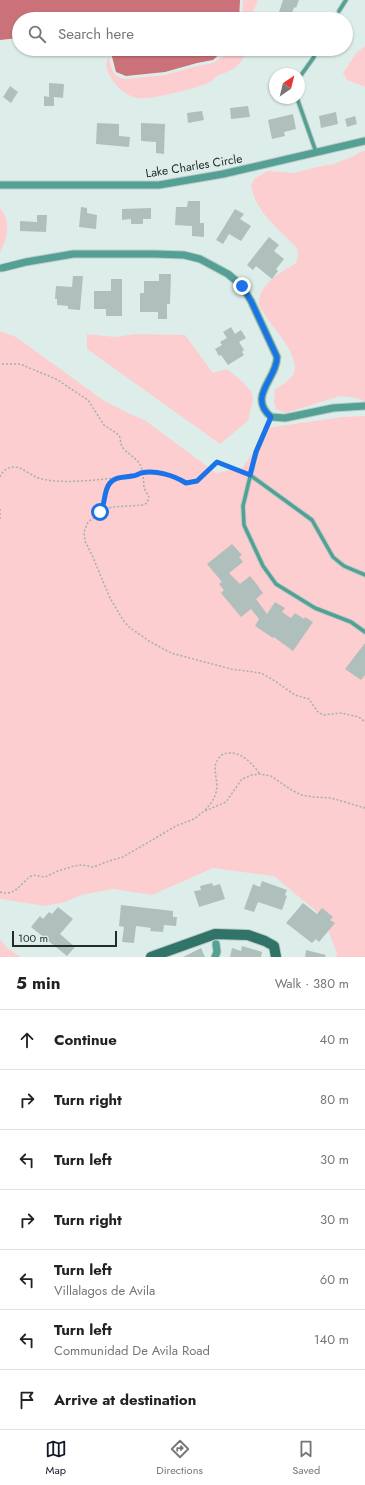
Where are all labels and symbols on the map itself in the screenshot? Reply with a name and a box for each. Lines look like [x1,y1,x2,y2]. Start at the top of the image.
north arrow [269,68,305,104]
street label: Lake Charles Circle [144,149,244,183]
route end [233,277,251,295]
route start [91,503,109,521]
scale bar [12,929,117,948]

